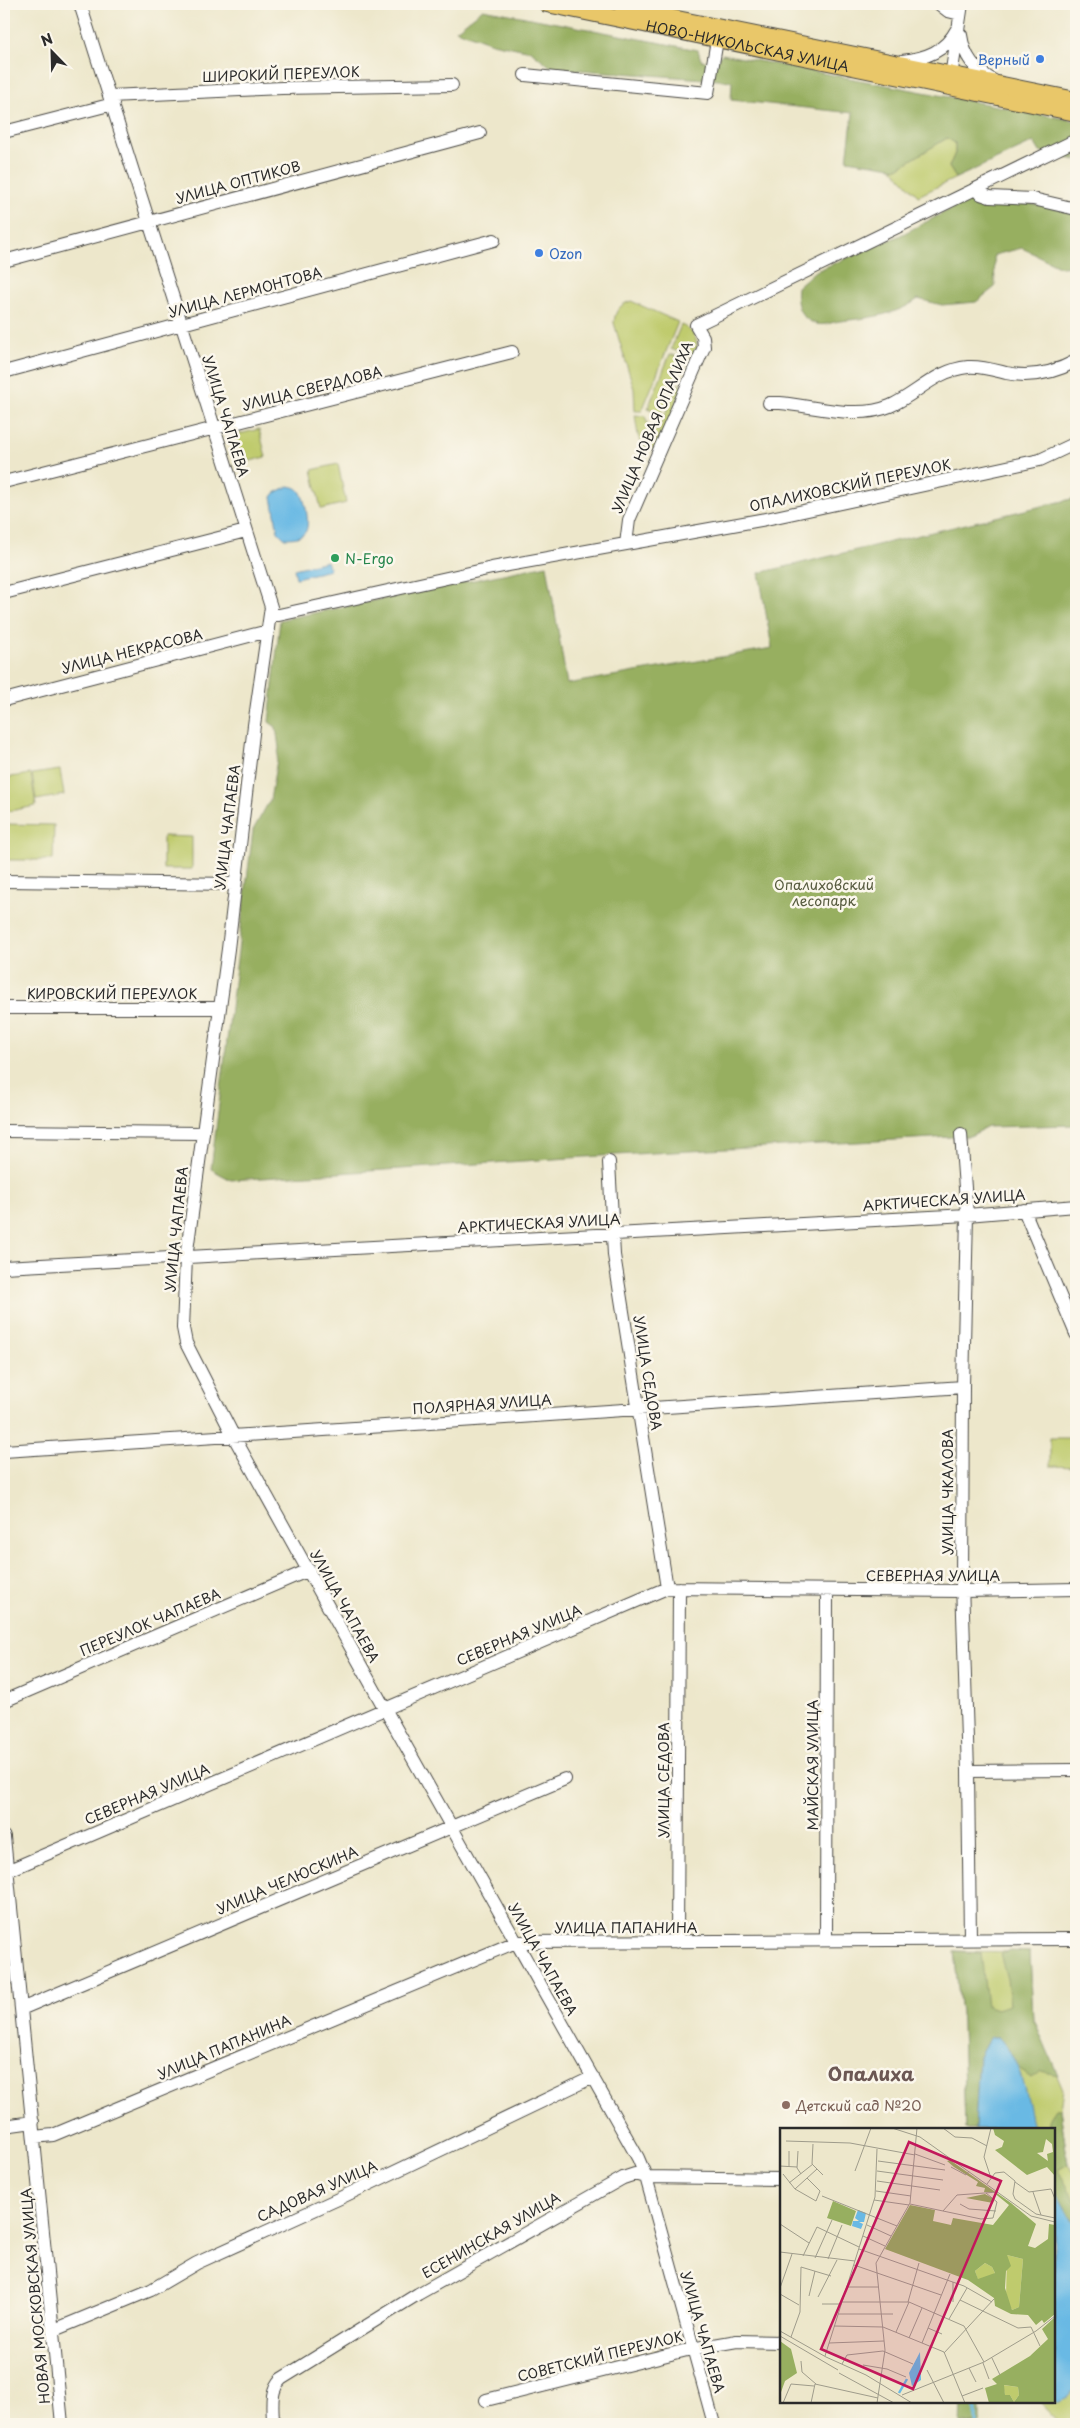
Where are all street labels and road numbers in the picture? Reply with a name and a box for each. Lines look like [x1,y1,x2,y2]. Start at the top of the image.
street label: НОВО-НИКОЛЬСКАЯ УЛИЦА [644,14,851,77]
street label: ШИРОКИЙ ПЕРЕУЛОК [202,61,360,87]
street label: УЛИЦА ОПТИКОВ [173,155,303,209]
street label: УЛИЦА ЛЕРМОНТОВА [166,261,324,323]
street label: УЛИЦА НОВАЯ ОПАЛИХА [606,337,698,516]
street label: УЛИЦА ЧАПАЕВА [198,353,254,479]
street label: УЛИЦА СВЕРДЛОВА [240,360,384,416]
street label: ОПАЛИХОВСКИЙ ПЕРЕУЛОК [747,453,953,517]
street label: УЛИЦА НЕКРАСОВА [59,623,205,679]
street label: УЛИЦА ЧАПАЕВА [209,763,245,891]
street label: КИРОВСКИЙ ПЕРЕУЛОК [27,983,197,1004]
street label: УЛИЦА ЧАПАЕВА [159,1165,193,1293]
street label: АРКТИЧЕСКАЯ УЛИЦА [862,1184,1026,1216]
street label: АРКТИЧЕСКАЯ УЛИЦА [457,1208,621,1238]
street label: УЛИЦА СЕДОВА [629,1314,667,1432]
street label: ПОЛЯРНАЯ УЛИЦА [412,1389,552,1419]
street label: УЛИЦА ЧКАЛОВА [937,1429,958,1555]
street label: УЛИЦА ЧАПАЕВА [305,1546,385,1666]
street label: СЕВЕРНАЯ УЛИЦА [866,1565,1000,1586]
street label: ПЕРЕУЛОК ЧАПАЕВА [76,1583,224,1661]
street label: СЕВЕРНАЯ УЛИЦА [453,1599,585,1671]
street label: МАЙСКАЯ УЛИЦА [802,1699,823,1831]
street label: УЛИЦА СЕДОВА [653,1722,674,1838]
street label: СЕВЕРНАЯ УЛИЦА [81,1758,213,1830]
street label: УЛИЦА ЧЕЛЮСКИНА [213,1841,361,1919]
street label: УЛИЦА ЧАПАЕВА [503,1899,583,2019]
street label: УЛИЦА ПАПАНИНА [554,1917,698,1938]
street label: УЛИЦА ПАПАНИНА [154,2009,294,2085]
street label: САДОВАЯ УЛИЦА [253,2155,381,2227]
street label: НОВАЯ МОСКОВСКАЯ УЛИЦА [15,2187,55,2405]
street label: ЕСЕНИНСКАЯ УЛИЦА [418,2187,564,2283]
street label: УЛИЦА ЧАПАЕВА [676,2269,730,2395]
street label: СОВЕТСКИЙ ПЕРЕУЛОК [515,2325,685,2387]

